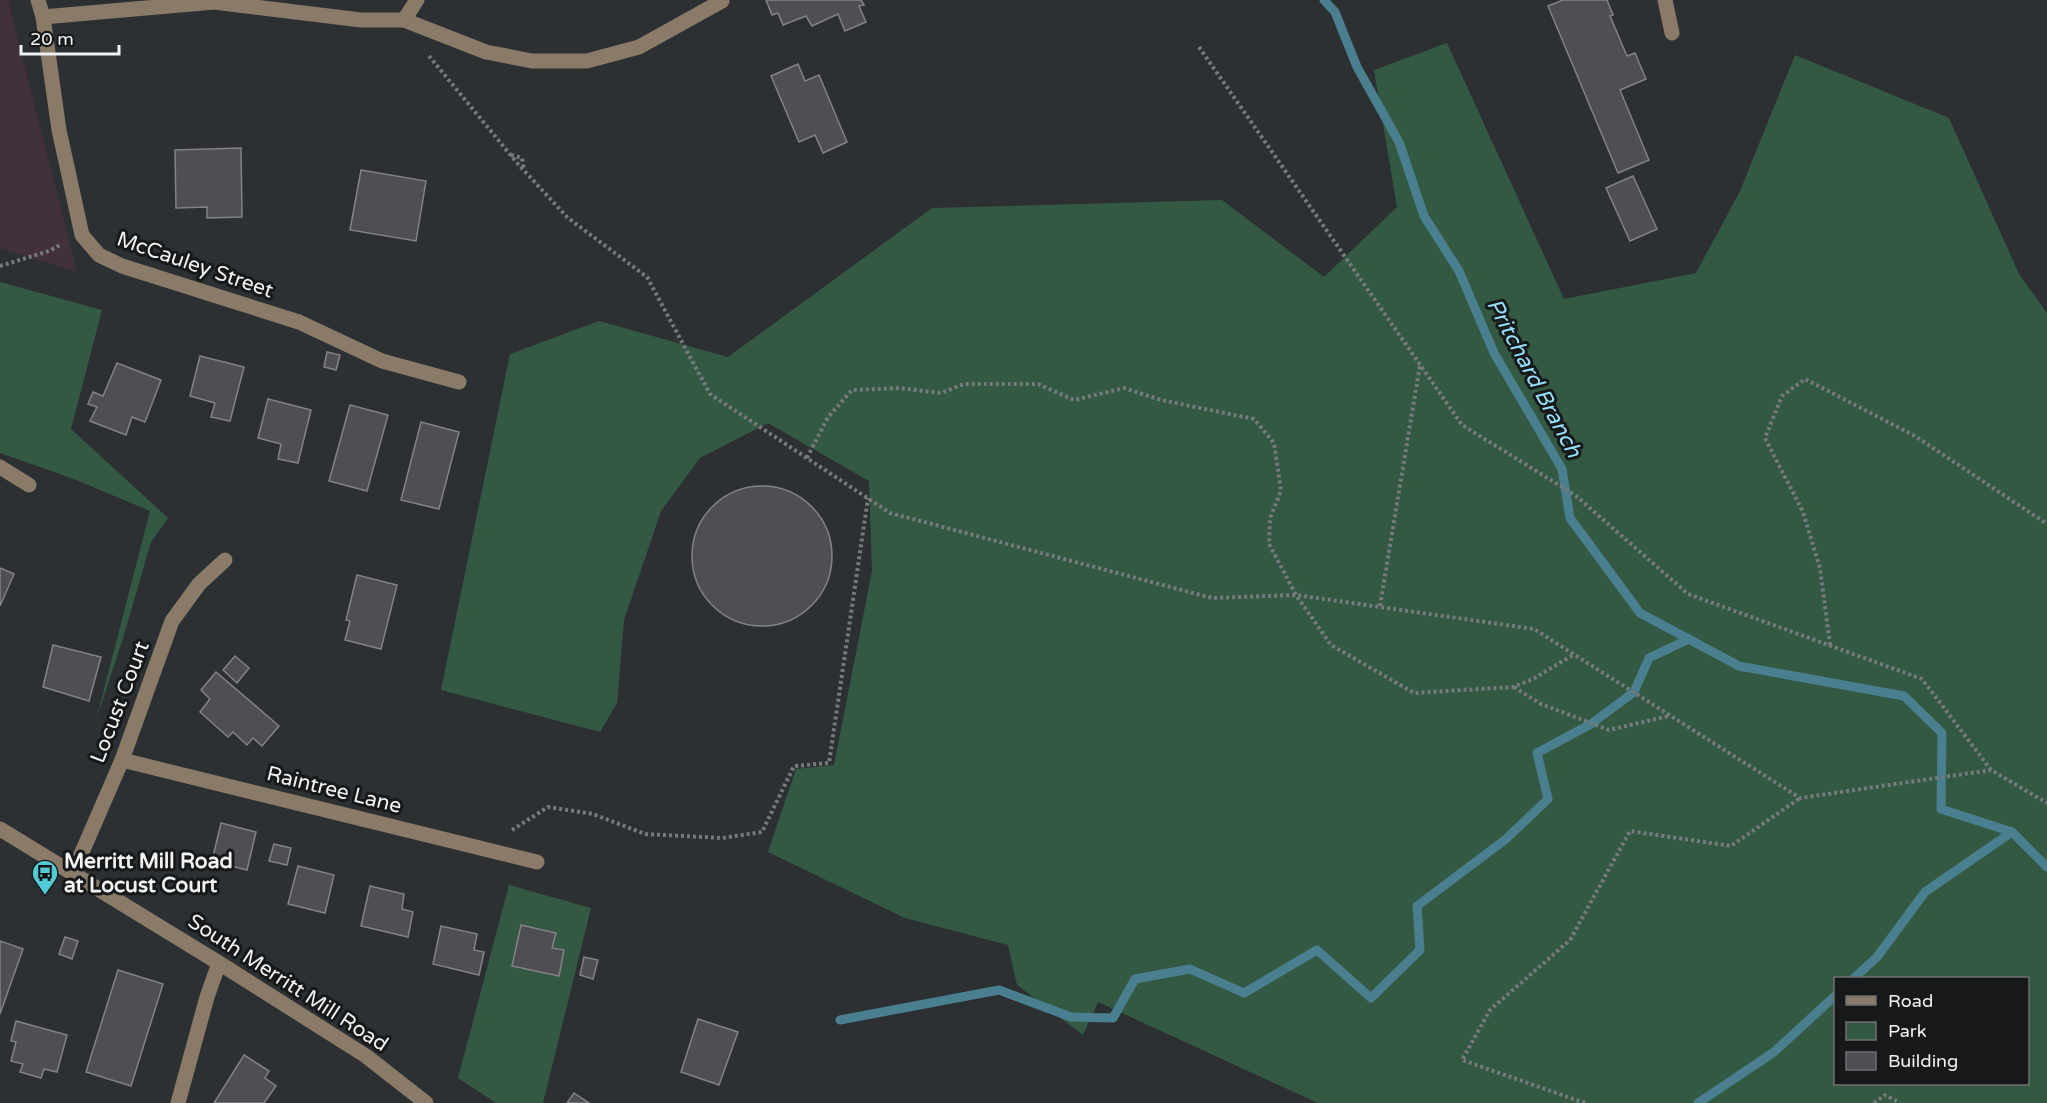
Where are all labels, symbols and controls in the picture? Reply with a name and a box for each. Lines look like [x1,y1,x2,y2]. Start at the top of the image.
scale bar [21,18,118,56]
text: 20 m [30,28,74,50]
street label: McCauley Street [113,227,277,303]
water label: Pritchard Branch [1481,294,1587,462]
street label: Locust Court [85,638,155,766]
street label: Raintree Lane [264,761,404,819]
place label: Merritt Mill Road at Locust Court [64,849,233,898]
bus stop icon: Merritt Mill Road at Locust Court [30,858,60,896]
street label: South Merritt Mill Road [183,909,393,1057]
legend [1834,977,2029,1085]
text: Road [1888,990,1933,1012]
text: Park [1888,1020,1927,1042]
text: Building [1888,1050,1958,1072]

